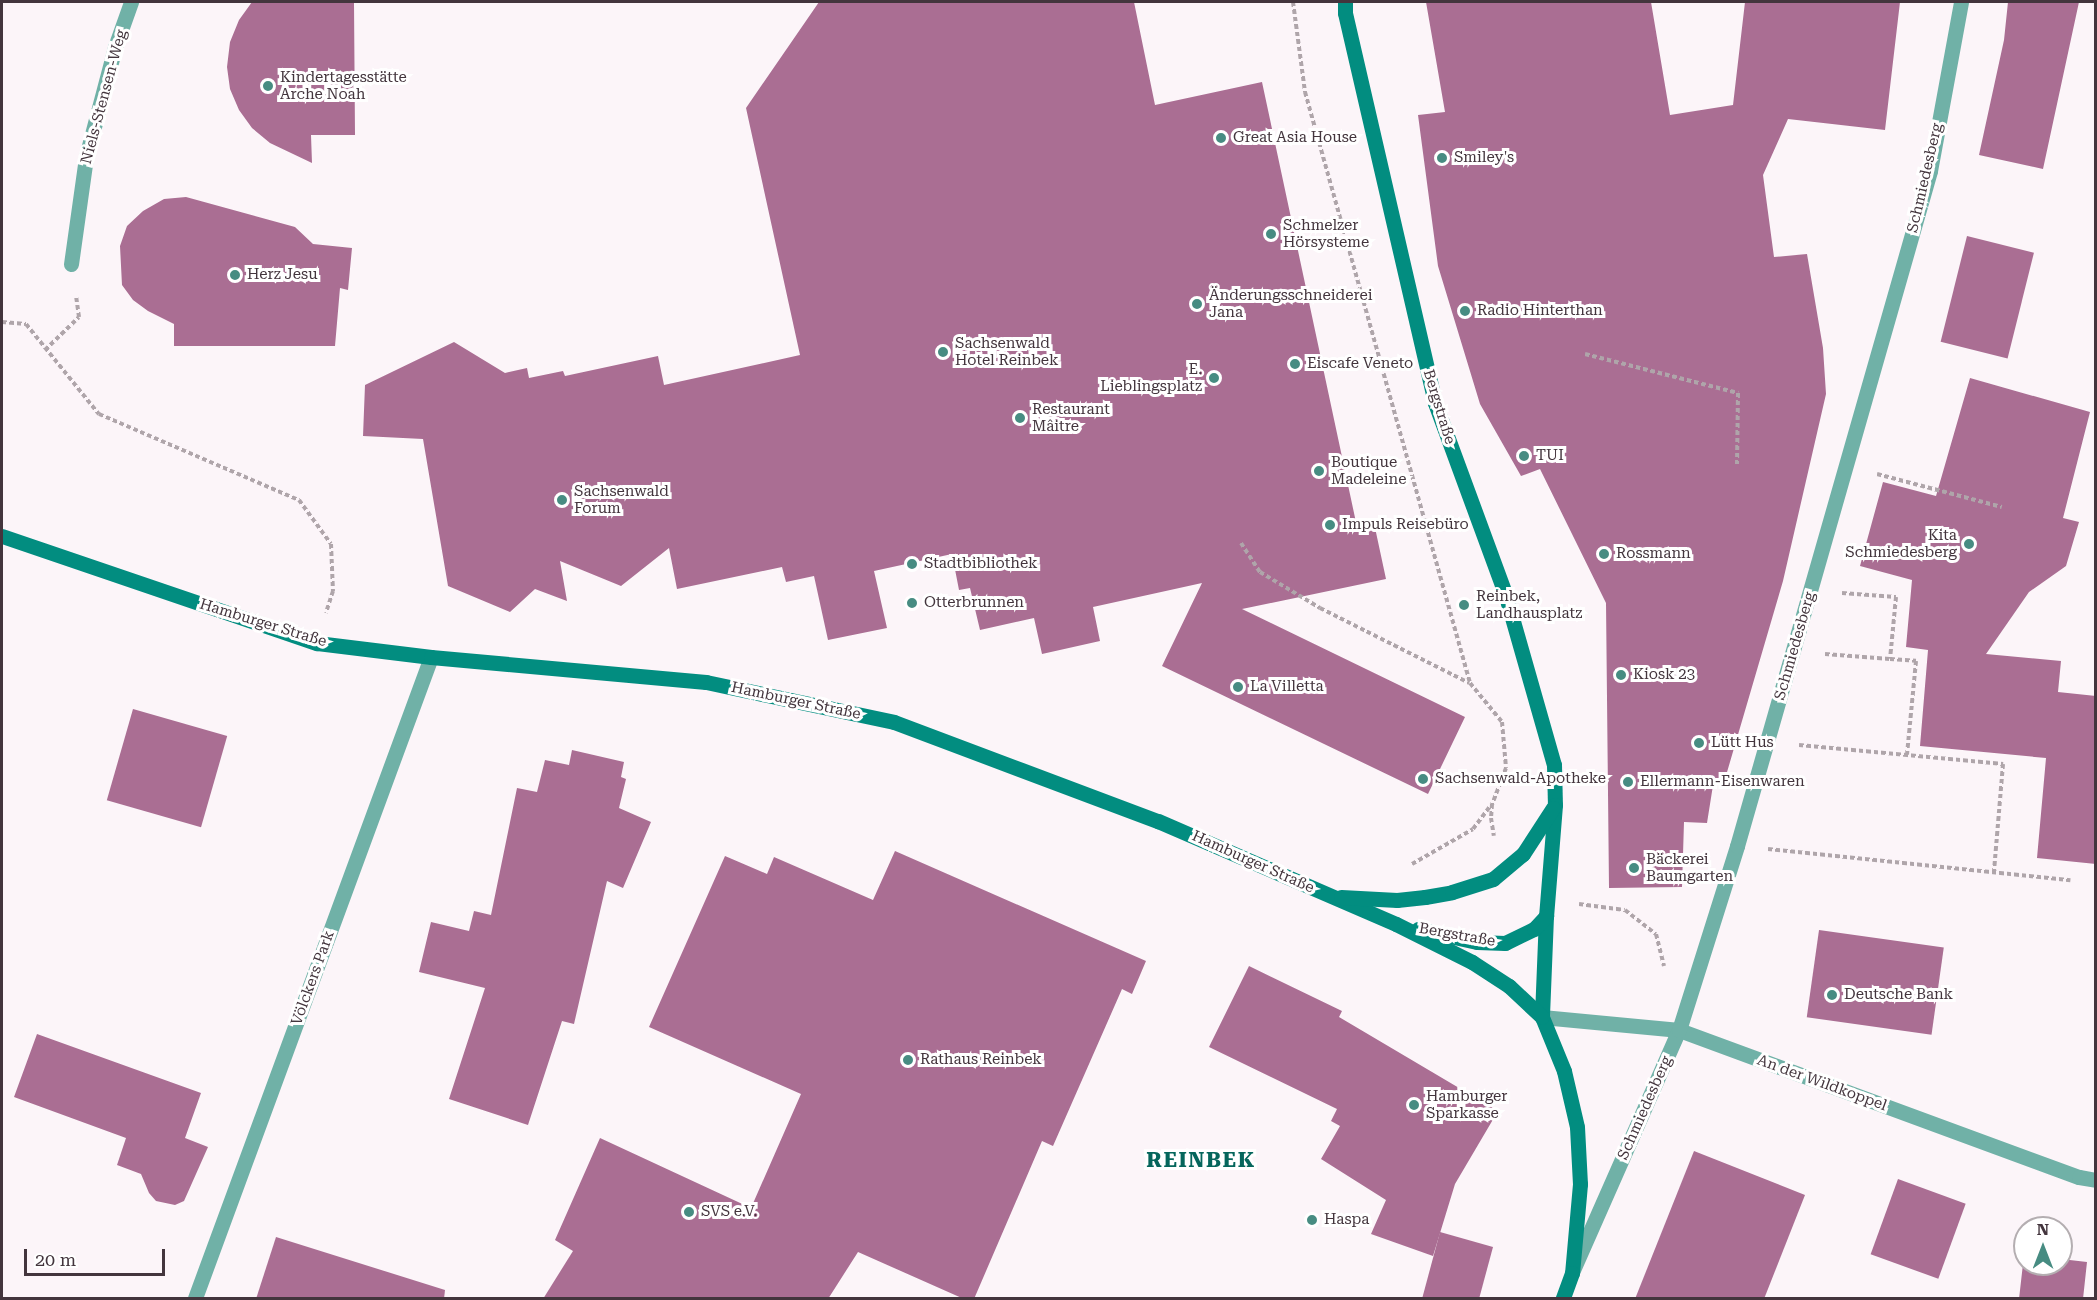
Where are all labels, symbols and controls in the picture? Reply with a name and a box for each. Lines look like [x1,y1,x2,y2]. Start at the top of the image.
street label: Niels-Stensen-Weg [77,28,131,166]
place label: Kindertagesstätte Arche Noah [280,68,407,103]
marker: Kindertagesstätte Arche Noah [261,79,275,93]
street label: Schmiedesberg [1904,122,1946,234]
place label: Great Asia House [1233,129,1357,147]
marker: Great Asia House [1214,131,1228,145]
place label: Smiley's [1454,149,1514,167]
marker: Smiley's [1435,151,1449,165]
place label: Schmelzer Hörsysteme [1283,216,1369,251]
marker: Schmelzer Hörsysteme [1264,227,1278,241]
place label: Herz Jesu [247,266,317,284]
marker: Herz Jesu [228,268,242,282]
place label: Änderungsschneiderei Jana [1209,286,1372,321]
marker: Änderungsschneiderei Jana [1190,297,1204,311]
place label: Radio Hinterthan [1477,302,1603,320]
marker: Radio Hinterthan [1458,304,1472,318]
place label: Sachsenwald Hotel Reinbek [955,334,1058,369]
marker: Sachsenwald Hotel Reinbek [936,345,950,359]
place label: Eiscafe Veneto [1307,355,1413,373]
marker: Eiscafe Veneto [1288,357,1302,371]
place label: E. Lieblingsplatz [1100,360,1202,395]
street label: Bergstraße [1419,367,1459,447]
marker: E. Lieblingsplatz [1207,371,1221,385]
place label: Restaurant Mâitre [1032,400,1110,435]
marker: Restaurant Mâitre [1013,411,1027,425]
place label: TUI [1536,447,1564,465]
marker: TUI [1517,449,1531,463]
place label: Boutique Madeleine [1331,453,1406,488]
marker: Boutique Madeleine [1312,464,1326,478]
place label: Sachsenwald Forum [574,482,669,517]
marker: Sachsenwald Forum [555,493,569,507]
place label: Impuls Reisebüro [1342,516,1469,534]
marker: Impuls Reisebüro [1323,518,1337,532]
place label: Kita Schmiedesberg [1845,526,1957,561]
marker: Kita Schmiedesberg [1962,537,1976,551]
place label: Rossmann [1616,545,1691,563]
marker: Rossmann [1597,547,1611,561]
place label: Stadtbibliothek [924,555,1038,573]
marker: Stadtbibliothek [905,557,919,571]
place label: Reinbek, Landhausplatz [1476,587,1582,622]
street label: Schmiedesberg [1771,590,1819,702]
place label: Otterbrunnen [924,594,1024,612]
street label: Hamburger Straße [197,595,329,651]
marker: Otterbrunnen [905,596,919,610]
marker: Reinbek, Landhausplatz [1457,598,1471,612]
place label: Kiosk 23 [1633,666,1695,684]
marker: Kiosk 23 [1614,668,1628,682]
street label: Hamburger Straße [730,678,862,724]
place label: La Villetta [1250,678,1324,696]
marker: La Villetta [1231,680,1245,694]
place label: Lütt Hus [1711,734,1774,752]
marker: Lütt Hus [1692,736,1706,750]
place label: Sachsenwald-Apotheke [1435,770,1606,788]
marker: Sachsenwald-Apotheke [1416,772,1430,786]
place label: Ellermann-Eisenwaren [1640,773,1805,791]
marker: Ellermann-Eisenwaren [1621,775,1635,789]
street label: Hamburger Straße [1189,827,1317,897]
place label: Bäckerei Baumgarten [1646,850,1733,885]
marker: Bäckerei Baumgarten [1627,861,1641,875]
street label: Bergstraße [1417,919,1497,951]
street label: Völckers Park [288,928,338,1028]
place label: Deutsche Bank [1844,986,1953,1004]
marker: Deutsche Bank [1825,988,1839,1002]
place label: Rathaus Reinbek [920,1051,1042,1069]
street label: An der Wildkoppel [1755,1051,1889,1115]
marker: Rathaus Reinbek [901,1053,915,1067]
street label: Schmiedesberg [1614,1053,1676,1163]
place label: Hamburger Sparkasse [1426,1087,1507,1122]
marker: Hamburger Sparkasse [1407,1098,1421,1112]
district label: REINBEK [1146,1147,1256,1173]
place label: SVS e.V. [701,1203,757,1221]
marker: SVS e.V. [682,1205,696,1219]
place label: Haspa [1324,1211,1369,1229]
marker: Haspa [1305,1213,1319,1227]
north arrow [2013,1216,2073,1276]
text: N [2037,1220,2049,1239]
scale bar [27,1237,168,1275]
text: 20 m [35,1249,76,1270]

